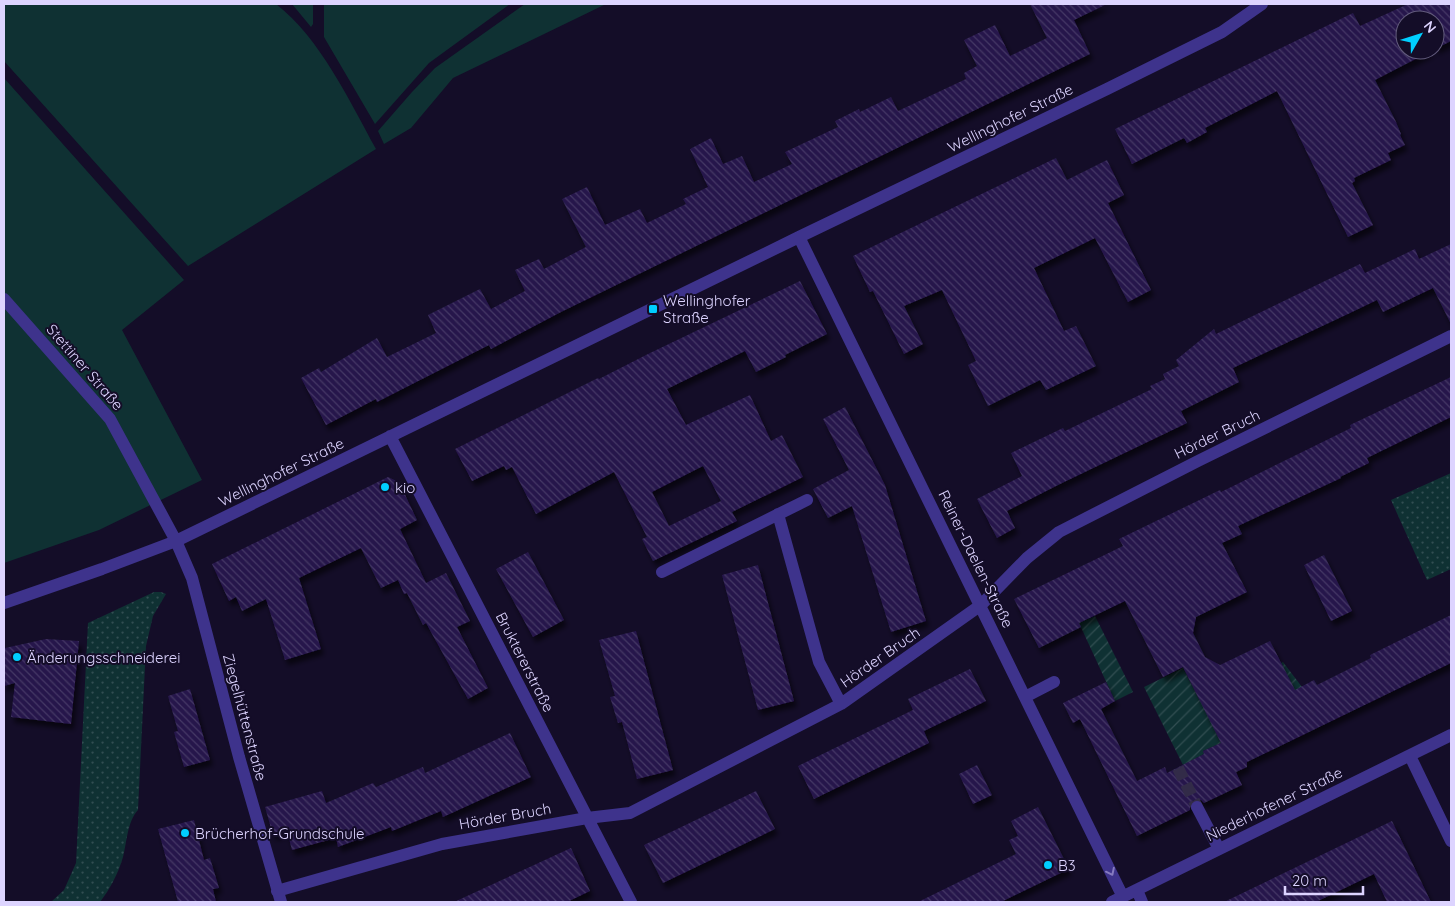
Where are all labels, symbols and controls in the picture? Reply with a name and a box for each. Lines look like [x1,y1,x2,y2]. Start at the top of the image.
north arrow [1395,10,1445,60]
text: N [1420,17,1440,36]
street label: Wellinghofer Straße [944,79,1076,157]
place label: Wellinghofer Straße [663,291,751,327]
marker: Wellinghofer Straße [647,303,659,315]
street label: Stettiner Straße [42,320,128,414]
street label: Hörder Bruch [1171,405,1263,463]
street label: Wellinghofer Straße [215,433,347,511]
place label: kio [395,478,415,497]
marker: kio [379,481,391,493]
street label: Reiner-Daelen-Straße [934,487,1018,631]
street label: Bruktererstraße [492,609,558,715]
street label: Hörder Bruch [836,623,924,691]
place label: Änderungsschneiderei [27,648,181,667]
marker: Änderungsschneiderei [11,651,23,663]
street label: Ziegelhüttenstraße [219,651,271,783]
street label: Niederhofener Straße [1203,763,1345,845]
street label: Hörder Bruch [458,799,552,833]
place label: Brücherhof-Grundschule [195,824,365,843]
marker: Brücherhof-Grundschule [179,827,191,839]
place label: B3 [1058,856,1076,875]
marker: B3 [1042,859,1054,871]
scale bar [1285,864,1362,896]
one-way arrow [1105,867,1115,876]
text: 20 m [1292,871,1327,890]

